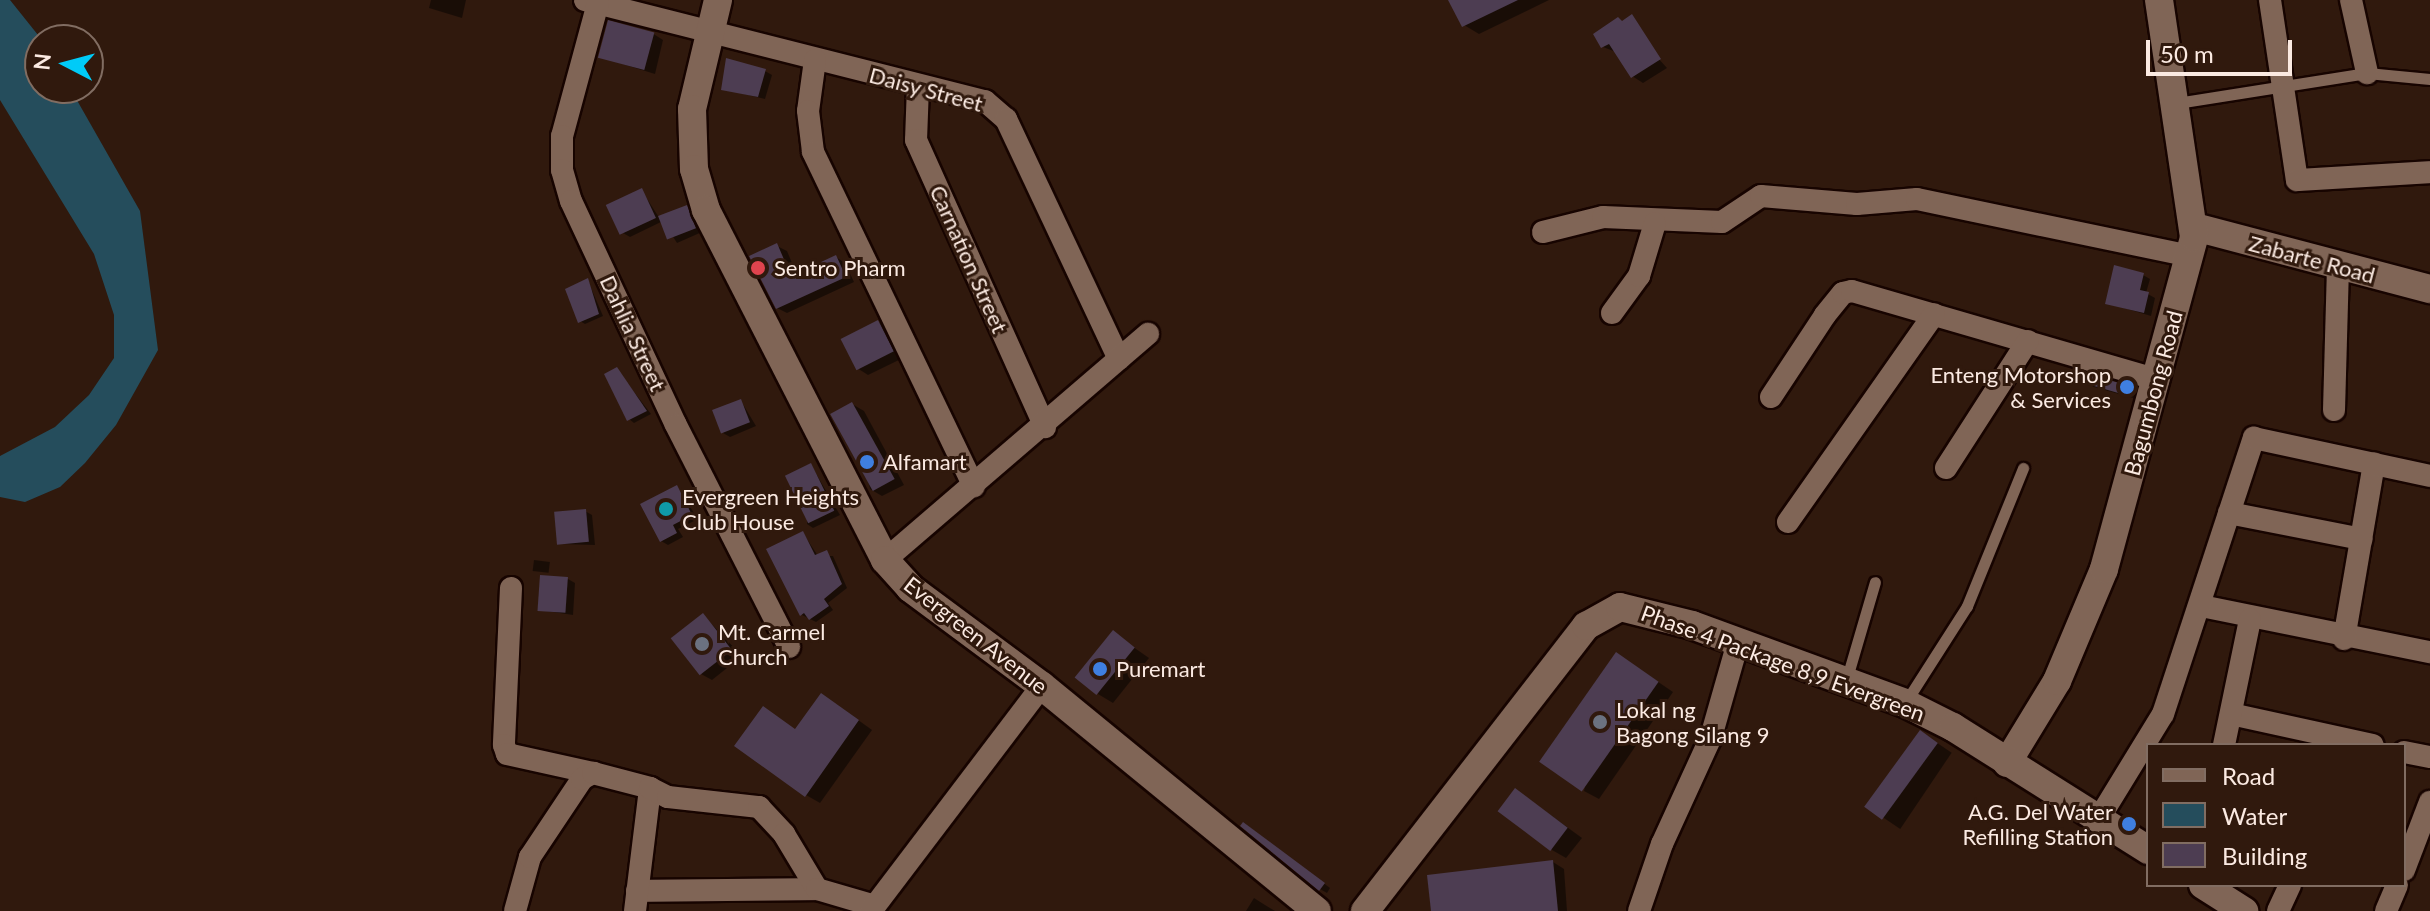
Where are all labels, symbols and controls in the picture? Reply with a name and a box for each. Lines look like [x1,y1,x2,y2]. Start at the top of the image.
north arrow [24,24,104,104]
scale bar [2150,24,2296,74]
text: 50 m [2160,39,2214,68]
text: N [27,52,56,71]
street label: Daisy Street [866,61,986,117]
street label: Carnation Street [925,181,1013,337]
street label: Zabarte Road [2246,230,2378,288]
place label: Sentro Pharm [774,255,906,281]
marker: Sentro Pharm [749,259,767,277]
street label: Dahlia Street [595,271,671,395]
street label: Bagumbong Road [2118,308,2188,478]
place label: Enteng Motorshop & Services [1930,361,2111,412]
marker: Enteng Motorshop & Services [2118,378,2136,396]
place label: Alfamart [883,449,967,475]
marker: Alfamart [858,453,876,471]
place label: Evergreen Heights Club House [682,483,859,534]
marker: Evergreen Heights Club House [657,500,675,518]
street label: Evergreen Avenue [899,571,1053,699]
street label: Phase 4 Package 8,9 Evergreen [1638,599,1928,727]
place label: Mt. Carmel Church [718,618,825,670]
marker: Mt. Carmel Church [693,635,711,653]
place label: Puremart [1116,656,1205,682]
marker: Puremart [1091,660,1109,678]
place label: Lokal ng Bagong Silang 9 [1616,696,1769,748]
marker: Lokal ng Bagong Silang 9 [1591,713,1609,731]
legend [2146,743,2406,887]
text: Road [2222,761,2275,790]
place label: A.G. Del Water Refilling Station [1962,798,2113,850]
text: Water [2222,801,2287,830]
marker: A.G. Del Water Refilling Station [2120,815,2138,833]
text: Building [2222,841,2307,870]

